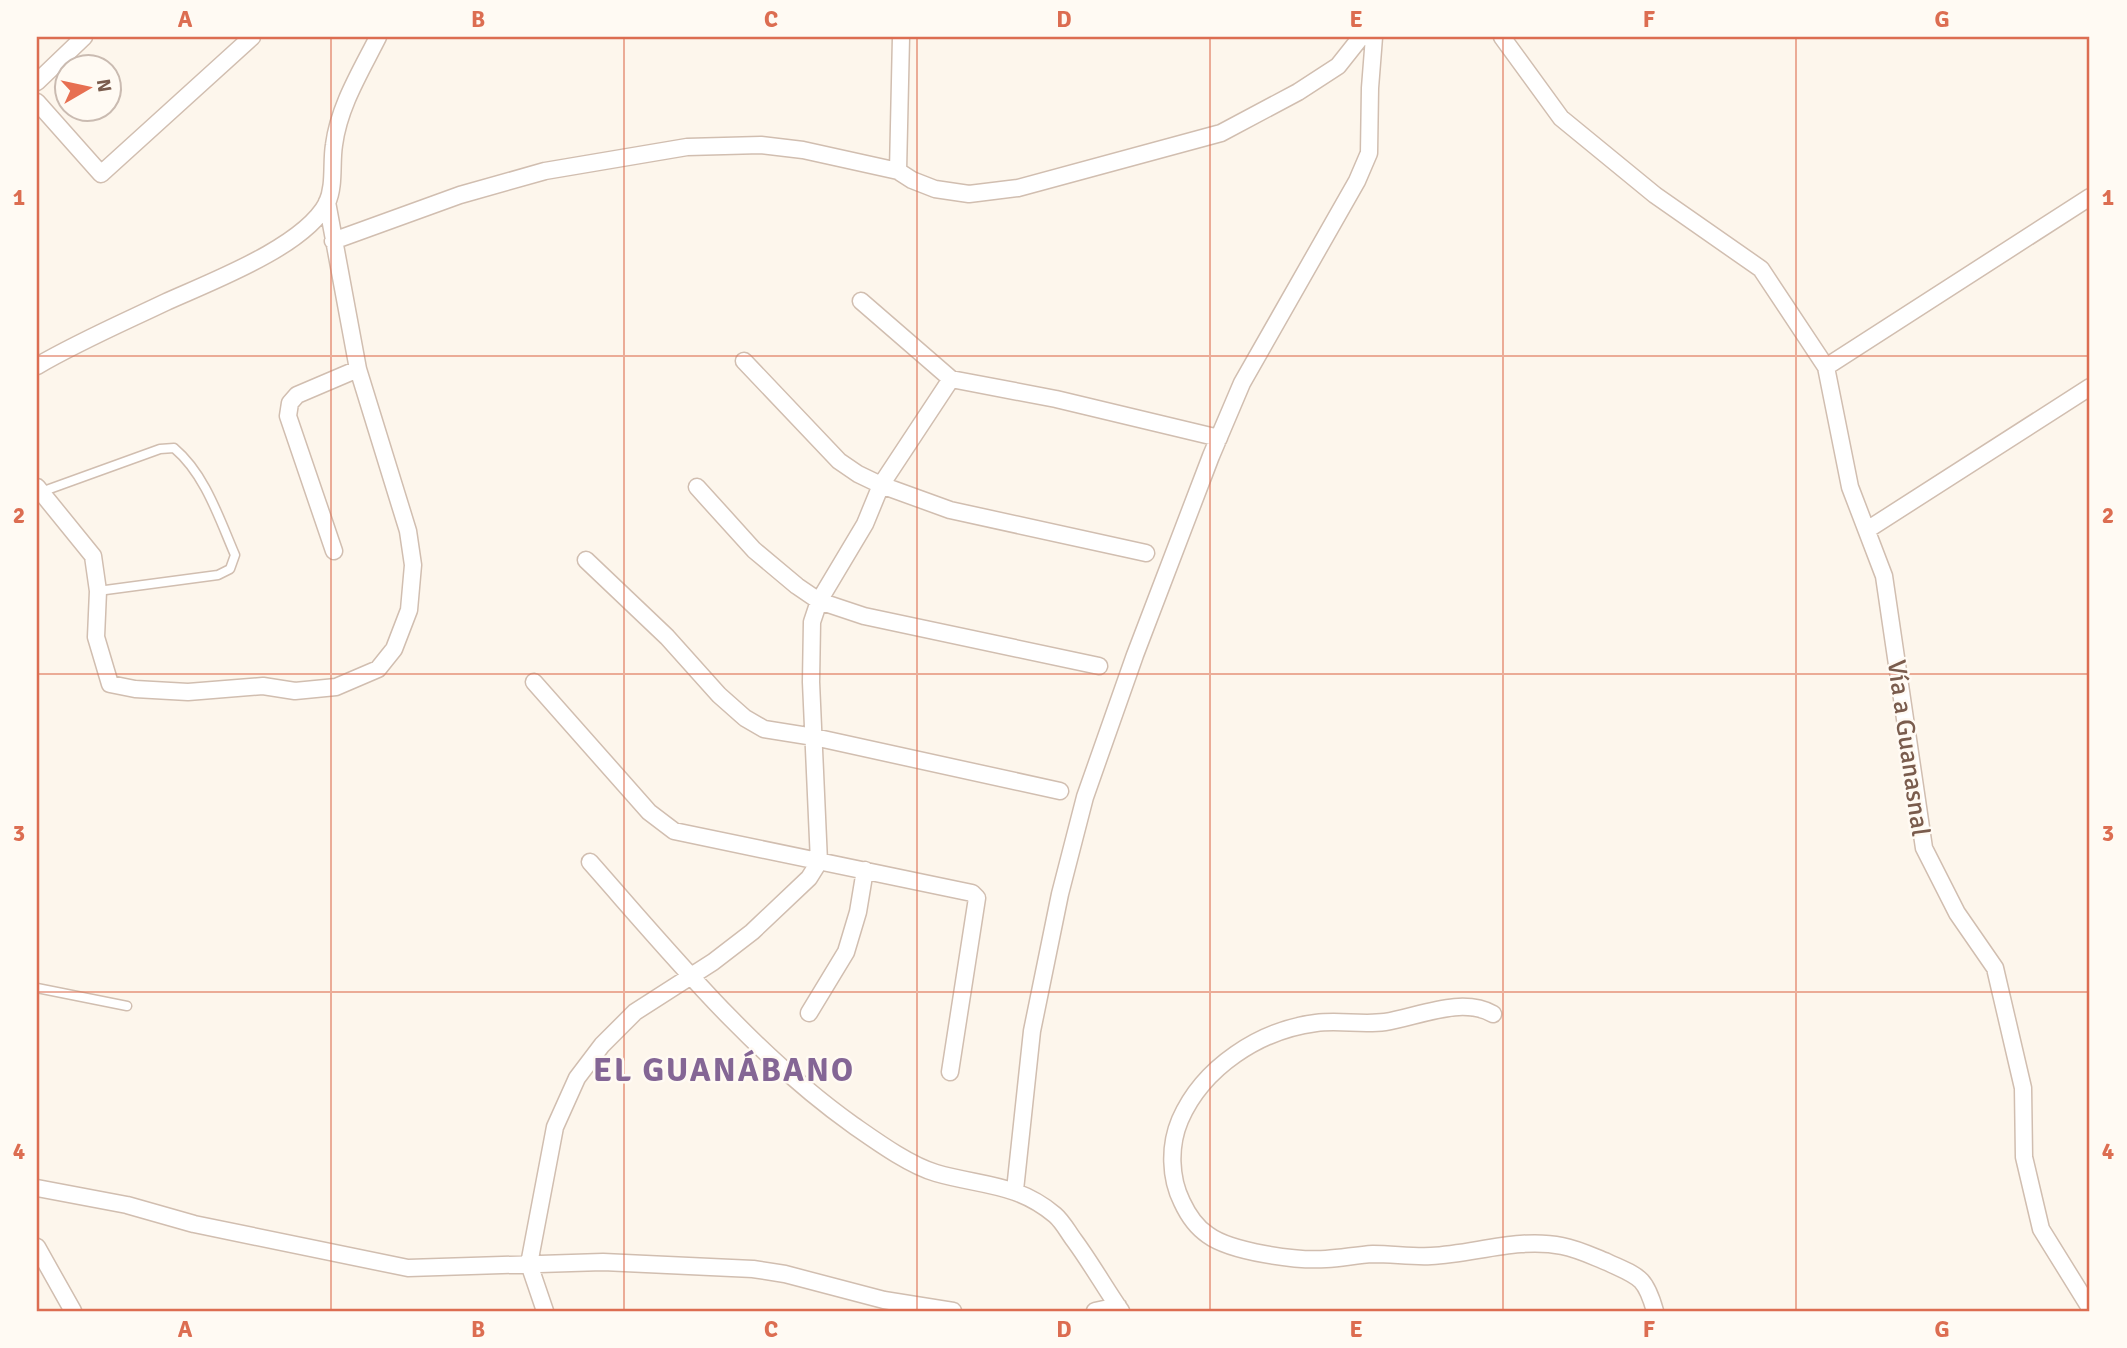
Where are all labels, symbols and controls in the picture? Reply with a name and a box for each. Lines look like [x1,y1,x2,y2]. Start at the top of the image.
text: A [178,5,193,34]
text: B [471,5,485,34]
text: C [764,5,778,34]
text: D [1056,5,1072,34]
text: E [1349,5,1363,34]
text: F [1643,5,1655,34]
text: G [1934,5,1950,34]
north arrow [52,52,122,122]
text: N [91,77,117,94]
text: 1 [13,183,25,212]
text: 1 [2102,183,2114,212]
text: 2 [13,501,25,530]
text: 2 [2102,501,2114,530]
street label: Vía a Guanasnal [1880,658,1936,838]
text: 3 [13,819,25,848]
text: 3 [2102,819,2114,848]
district label: EL GUANÁBANO [593,1049,855,1091]
text: 4 [13,1137,25,1166]
text: 4 [2102,1137,2114,1166]
text: A [178,1315,193,1344]
text: B [471,1315,485,1344]
text: C [764,1315,778,1344]
text: D [1056,1315,1072,1344]
text: E [1349,1315,1363,1344]
text: F [1643,1315,1655,1344]
text: G [1934,1315,1950,1344]

